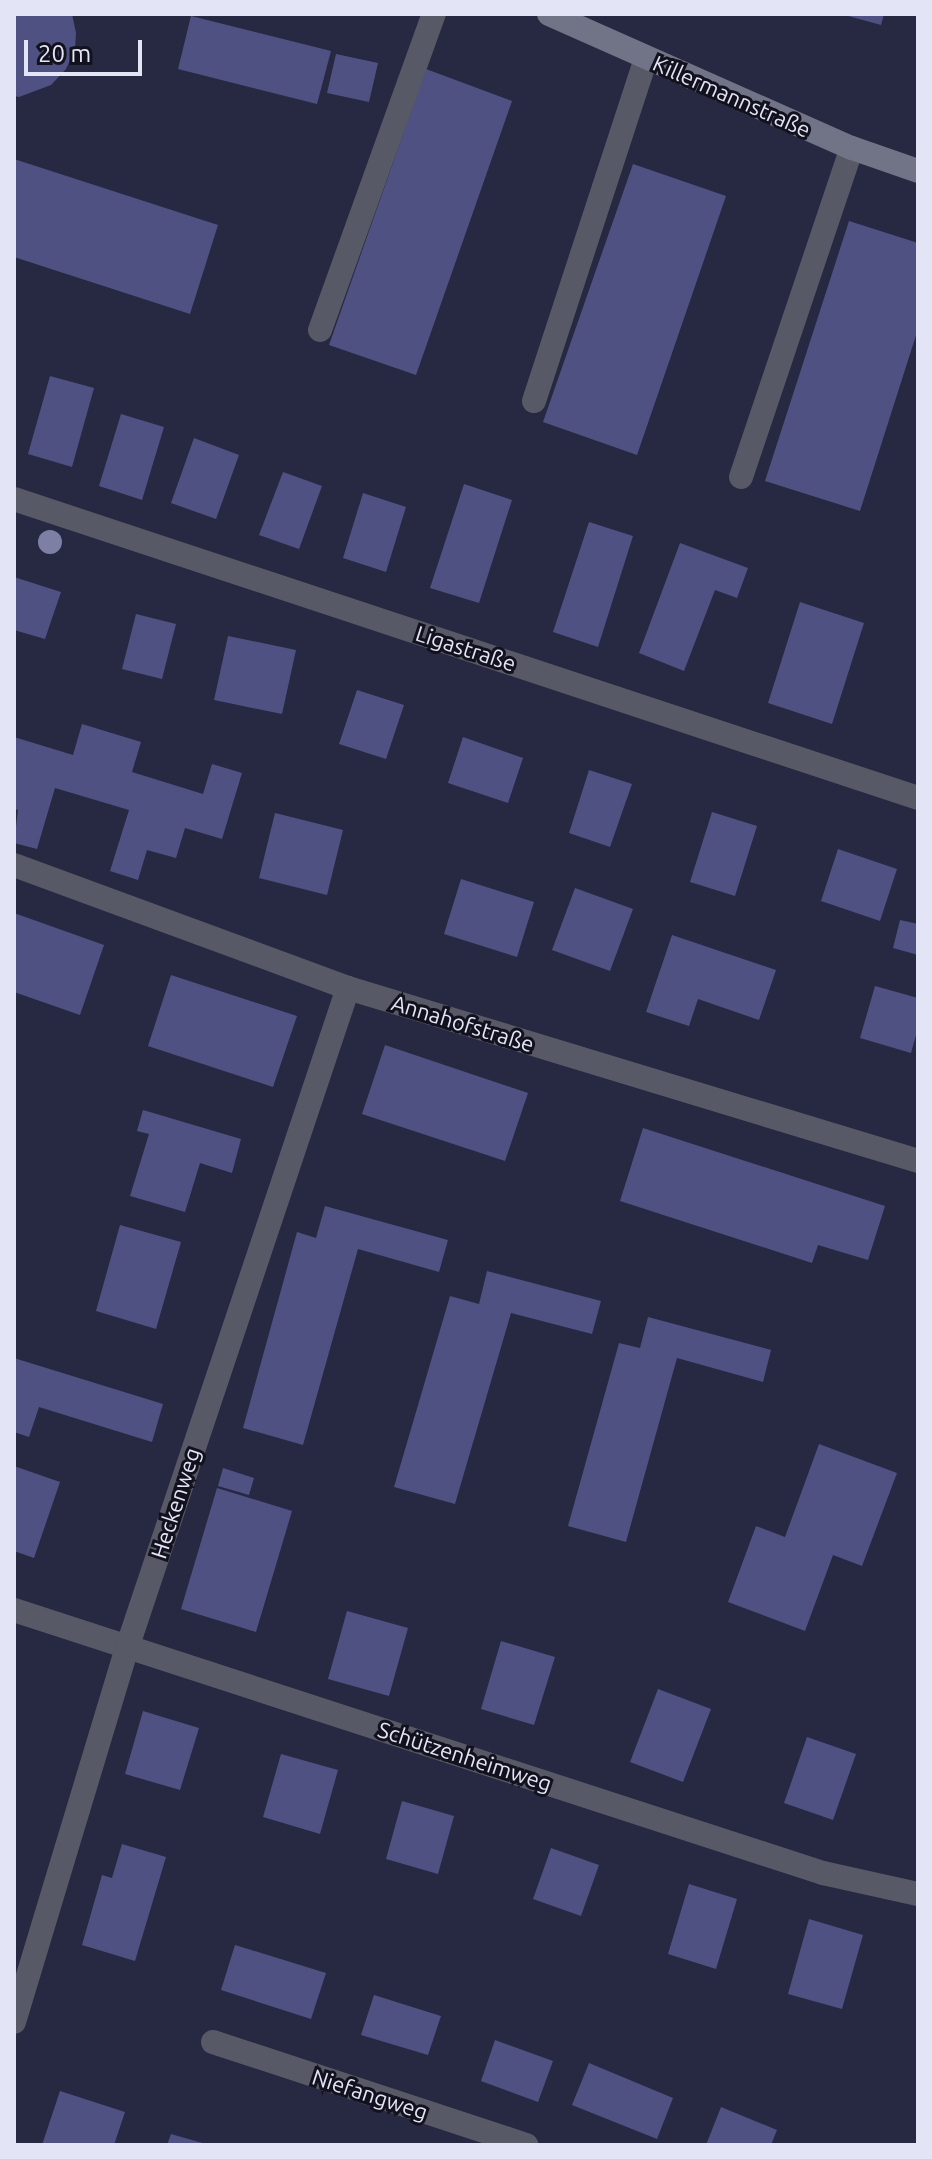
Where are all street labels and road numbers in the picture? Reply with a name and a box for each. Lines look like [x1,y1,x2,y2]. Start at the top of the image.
street label: Killermannstraße [649,49,815,143]
street label: Ligastraße [413,619,519,677]
street label: Annahofstraße [388,989,538,1057]
street label: Heckenweg [145,1444,205,1562]
street label: Schützenheimweg [375,1715,555,1797]
street label: Niefangweg [309,2063,431,2125]

